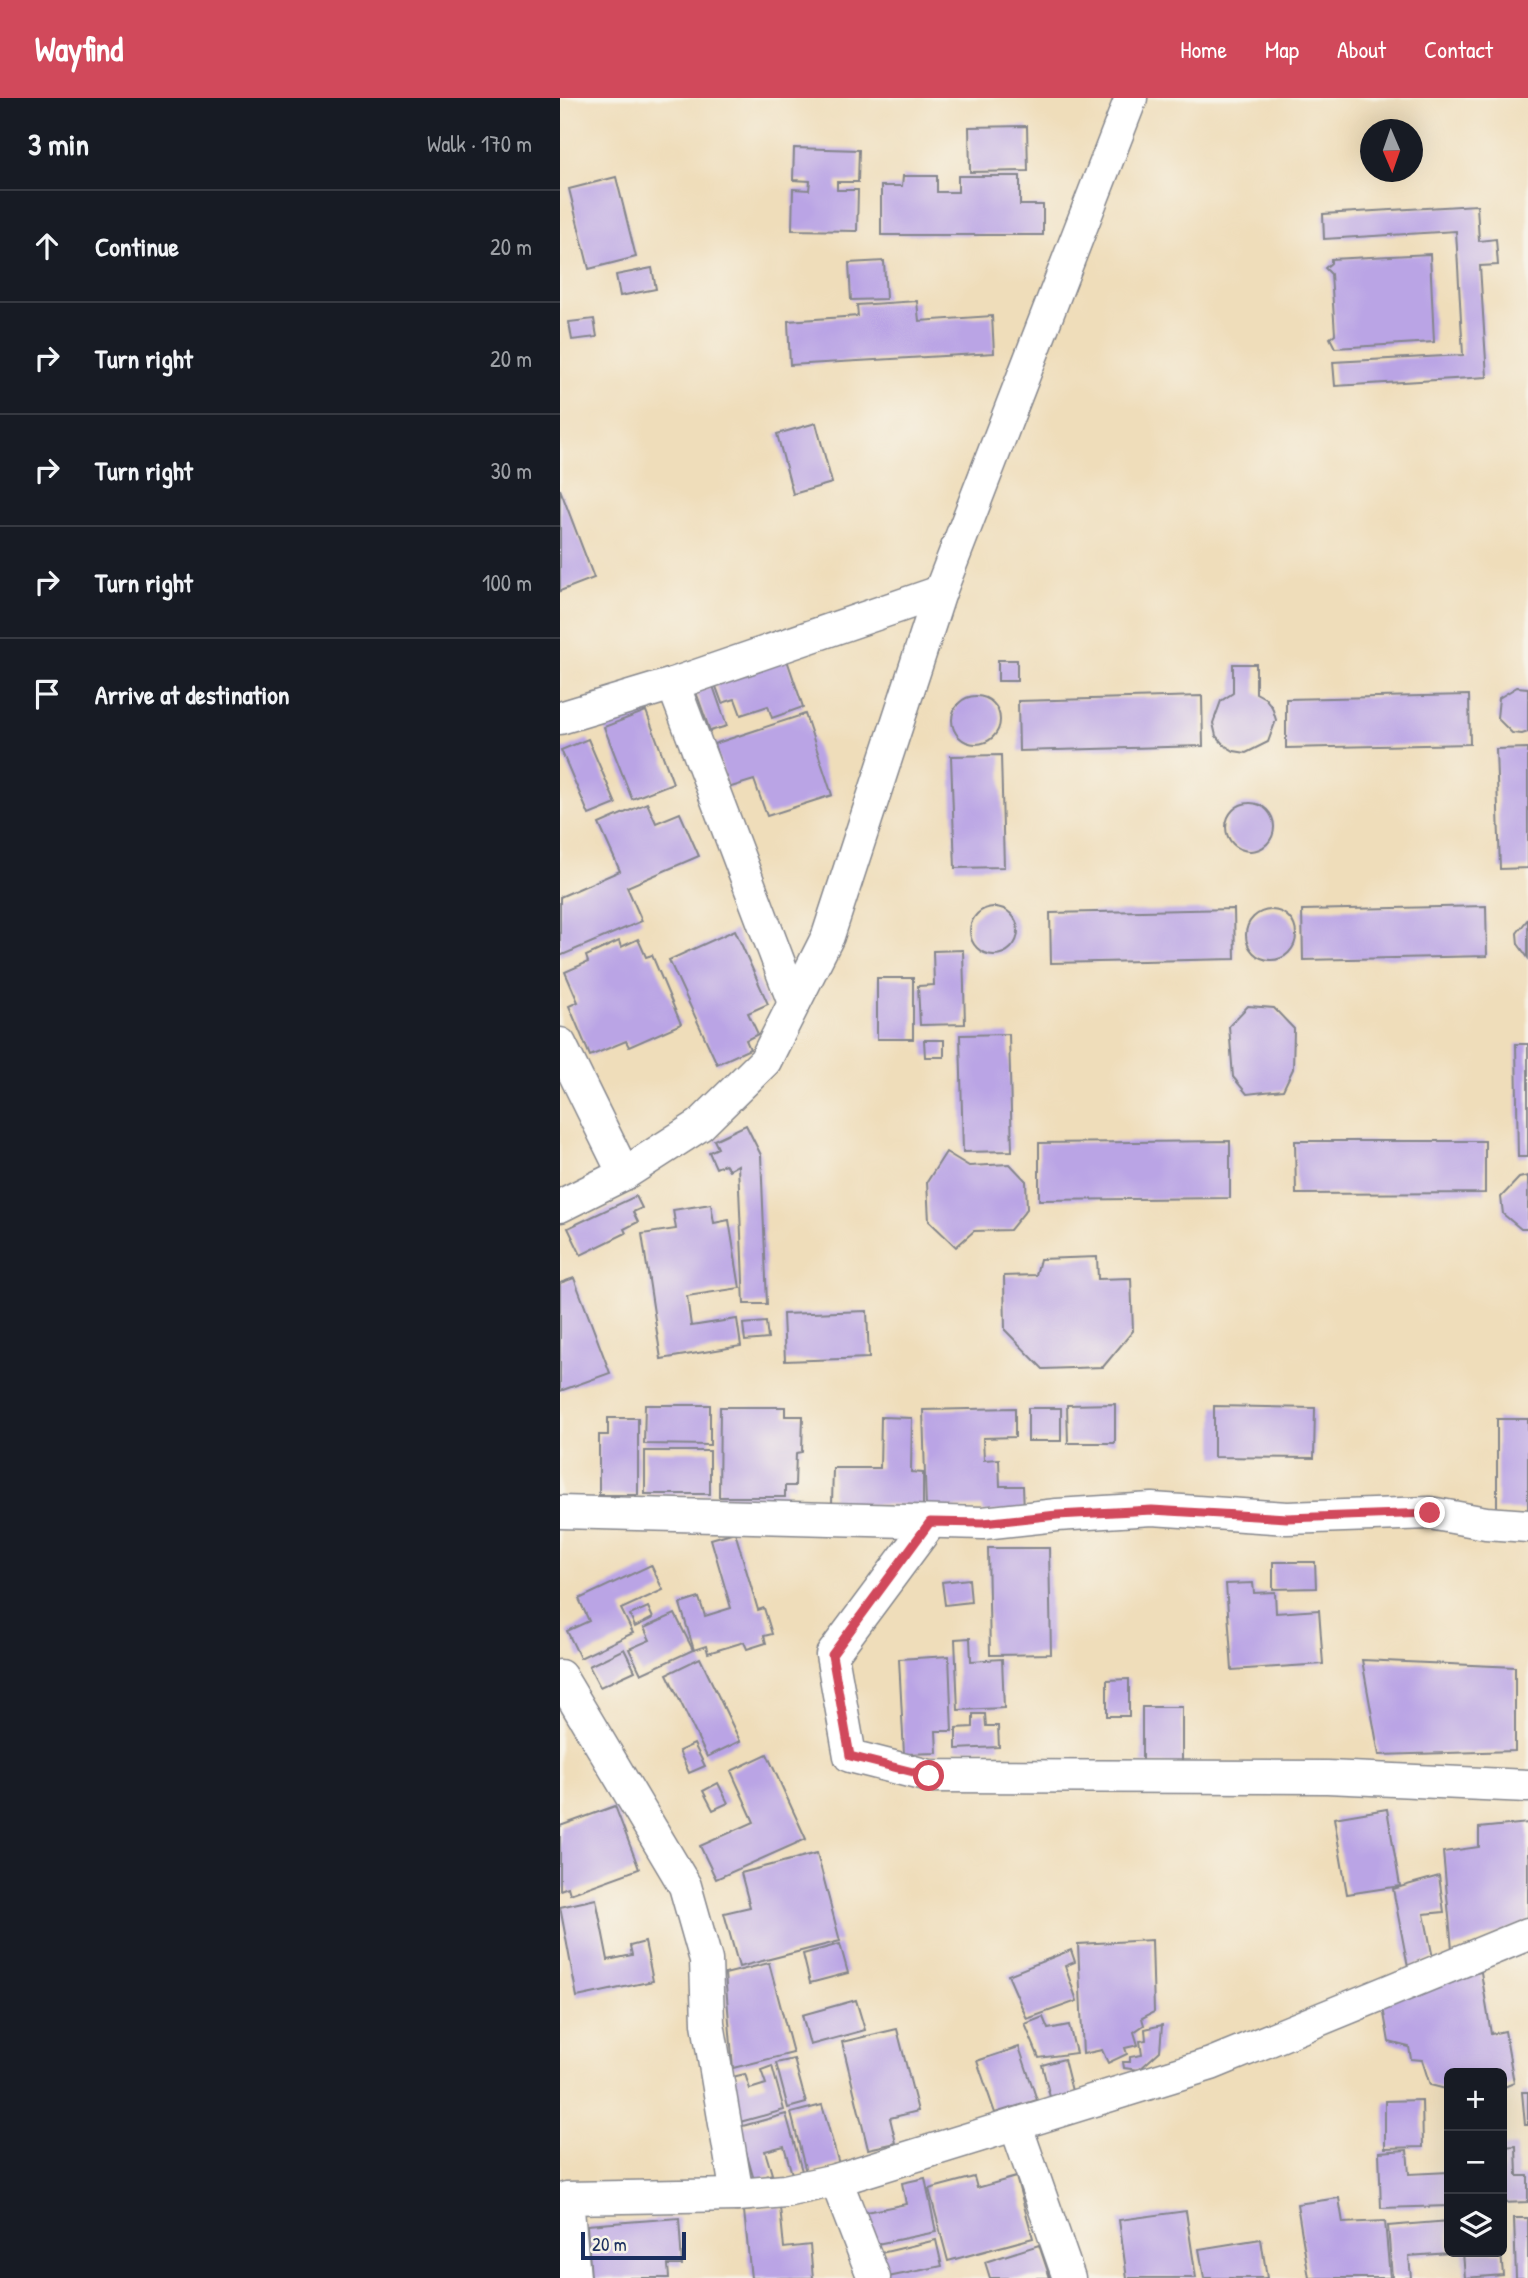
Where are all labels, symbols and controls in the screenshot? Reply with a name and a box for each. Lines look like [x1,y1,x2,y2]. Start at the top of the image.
text: Wayfind [35,27,123,71]
text: Home [1180,33,1227,65]
text: Map [1265,33,1299,65]
text: About [1337,33,1386,65]
text: Contact [1424,33,1493,65]
north arrow [1360,119,1423,182]
text: 3 min [28,124,89,164]
text: Walk · 170 m [427,128,532,159]
icon: ahead [28,227,66,265]
text: Continue [95,229,179,264]
text: 20 m [490,231,532,262]
icon: right [28,339,66,377]
text: Turn right [95,341,193,376]
text: 20 m [490,343,532,374]
icon: right [28,451,66,489]
text: Turn right [95,453,193,488]
text: 30 m [490,455,532,486]
icon: right [28,563,66,601]
text: Turn right [95,565,193,600]
text: 100 m [482,567,532,598]
icon: arrive [28,675,66,713]
text: Arrive at destination [95,677,290,712]
route end [1414,1497,1445,1528]
route start [913,1760,944,1791]
map controls [1444,2068,1507,2257]
button: + [1444,2068,1507,2131]
button: − [1444,2131,1507,2194]
button: layers [1444,2194,1507,2257]
scale bar [581,2229,686,2261]
text: 20 m [592,2231,627,2257]

